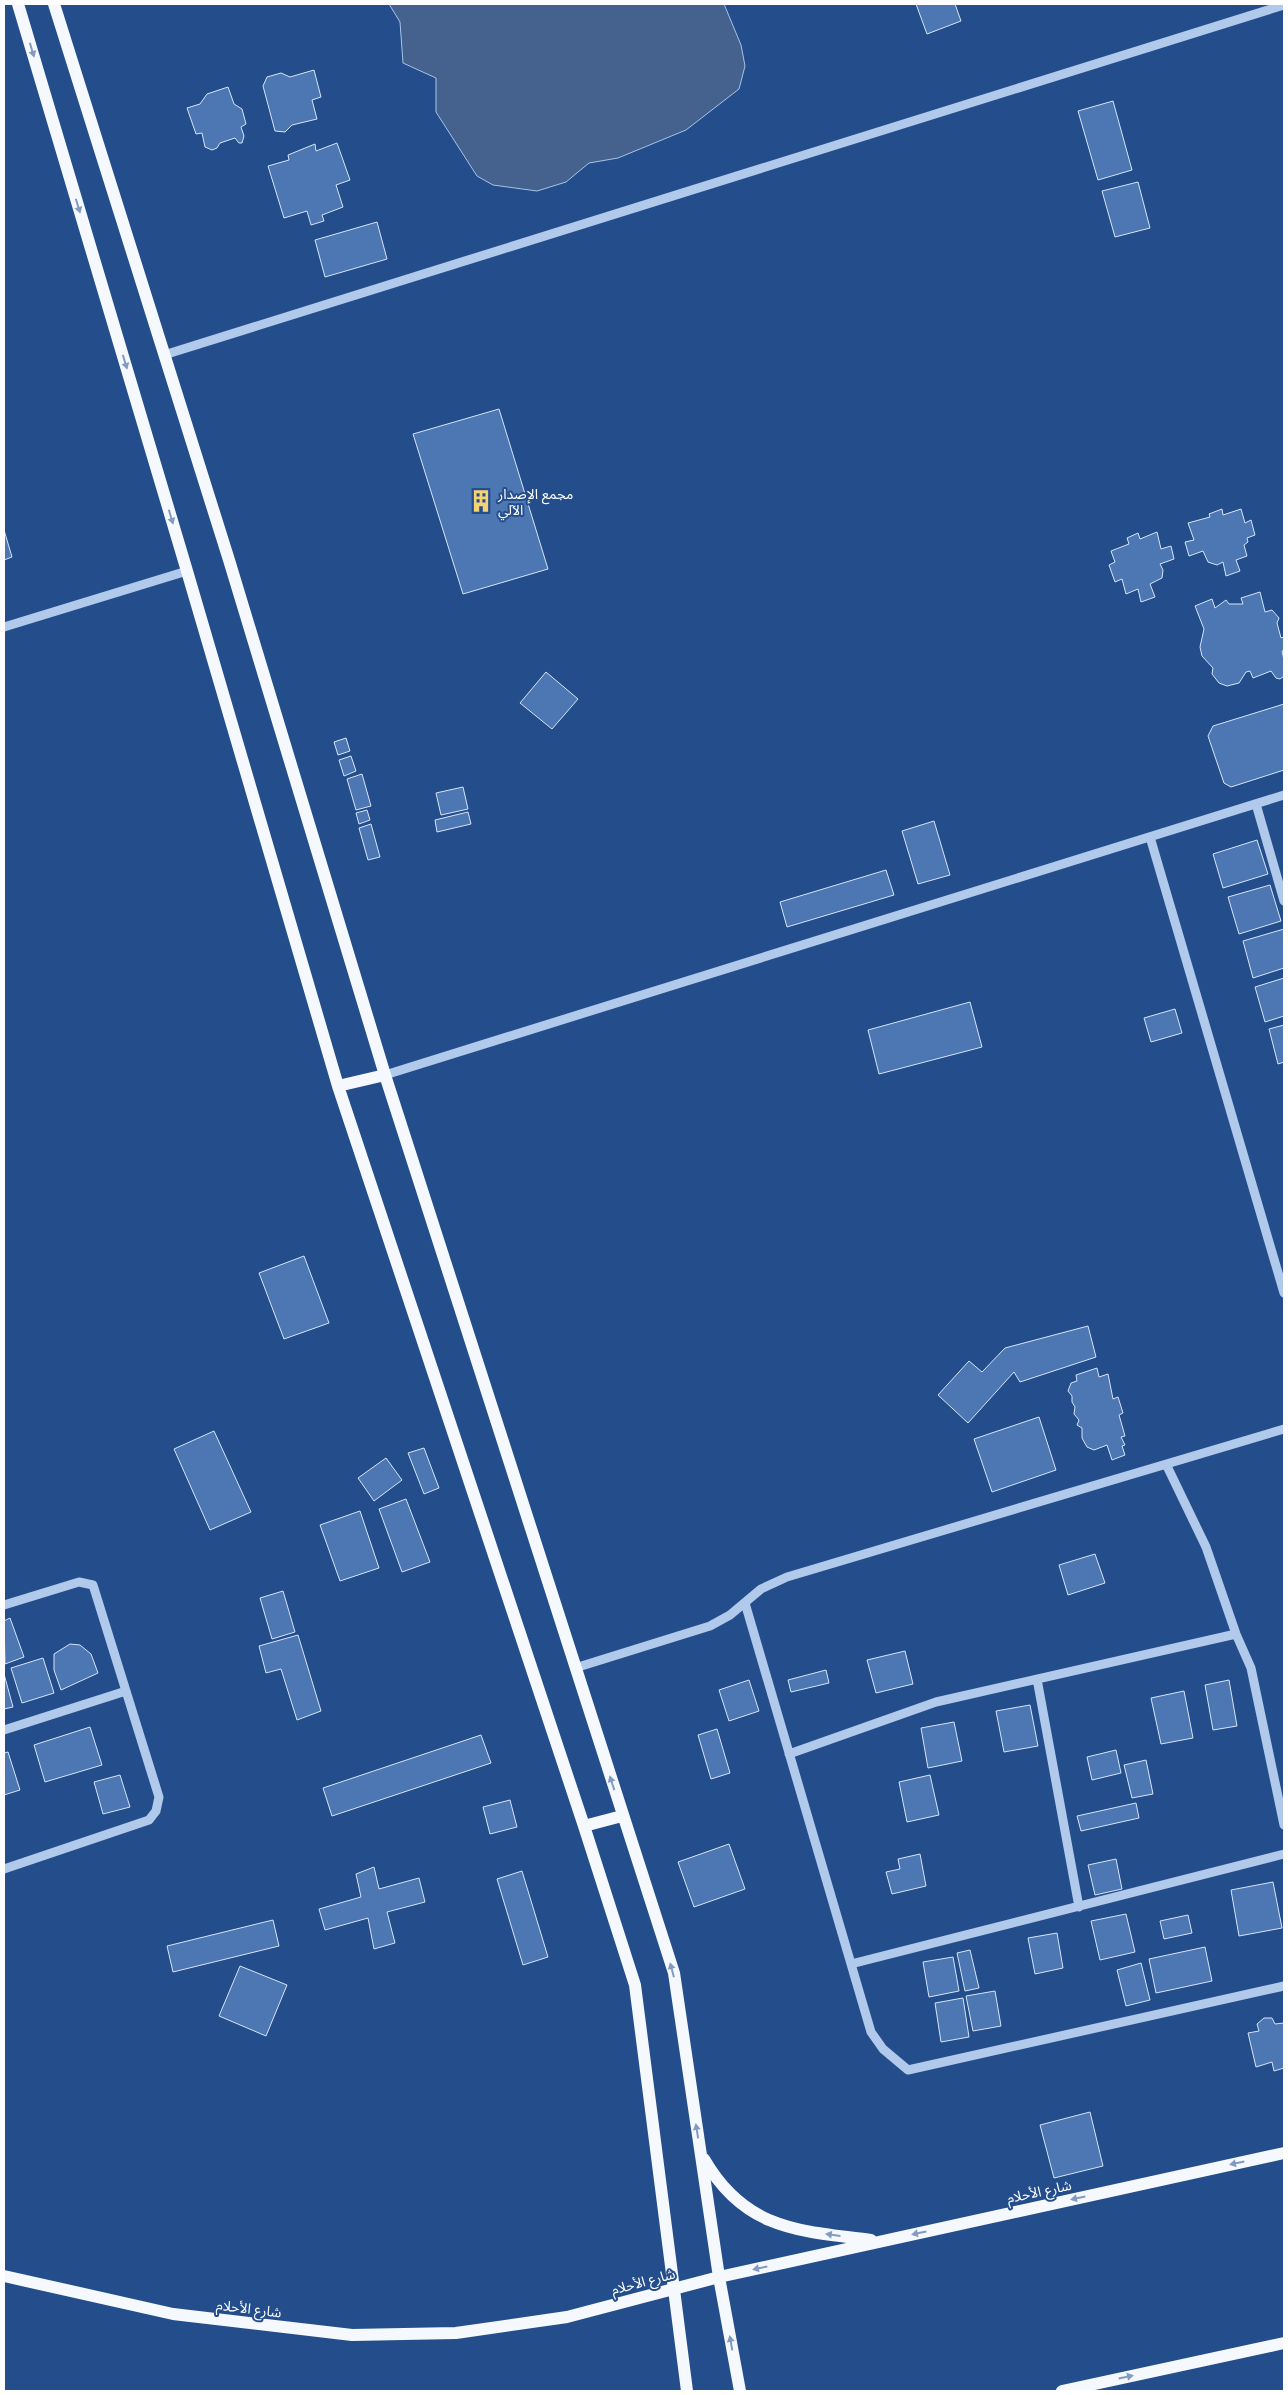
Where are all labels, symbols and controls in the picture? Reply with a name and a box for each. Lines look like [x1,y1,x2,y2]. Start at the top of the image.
one-way arrow [28,43,36,58]
one-way arrow [75,199,83,214]
one-way arrow [121,354,129,369]
place label: مجمع الإصدار الآلي [497,484,573,521]
building icon: مجمع الإصدار الآلي [468,488,494,514]
one-way arrow [168,510,176,525]
one-way arrow [607,1775,615,1790]
one-way arrow [668,1963,676,1978]
one-way arrow [693,2123,701,2139]
one-way arrow [1229,2159,1244,2167]
street label: شارع الأحلام [1005,2175,1074,2209]
one-way arrow [1070,2194,1085,2202]
one-way arrow [912,2229,927,2237]
one-way arrow [824,2231,840,2239]
street label: شارع الأحلام [609,2263,678,2301]
one-way arrow [753,2264,768,2272]
street label: شارع الأحلام [215,2295,283,2323]
one-way arrow [727,2335,735,2351]
one-way arrow [1119,2373,1135,2381]

